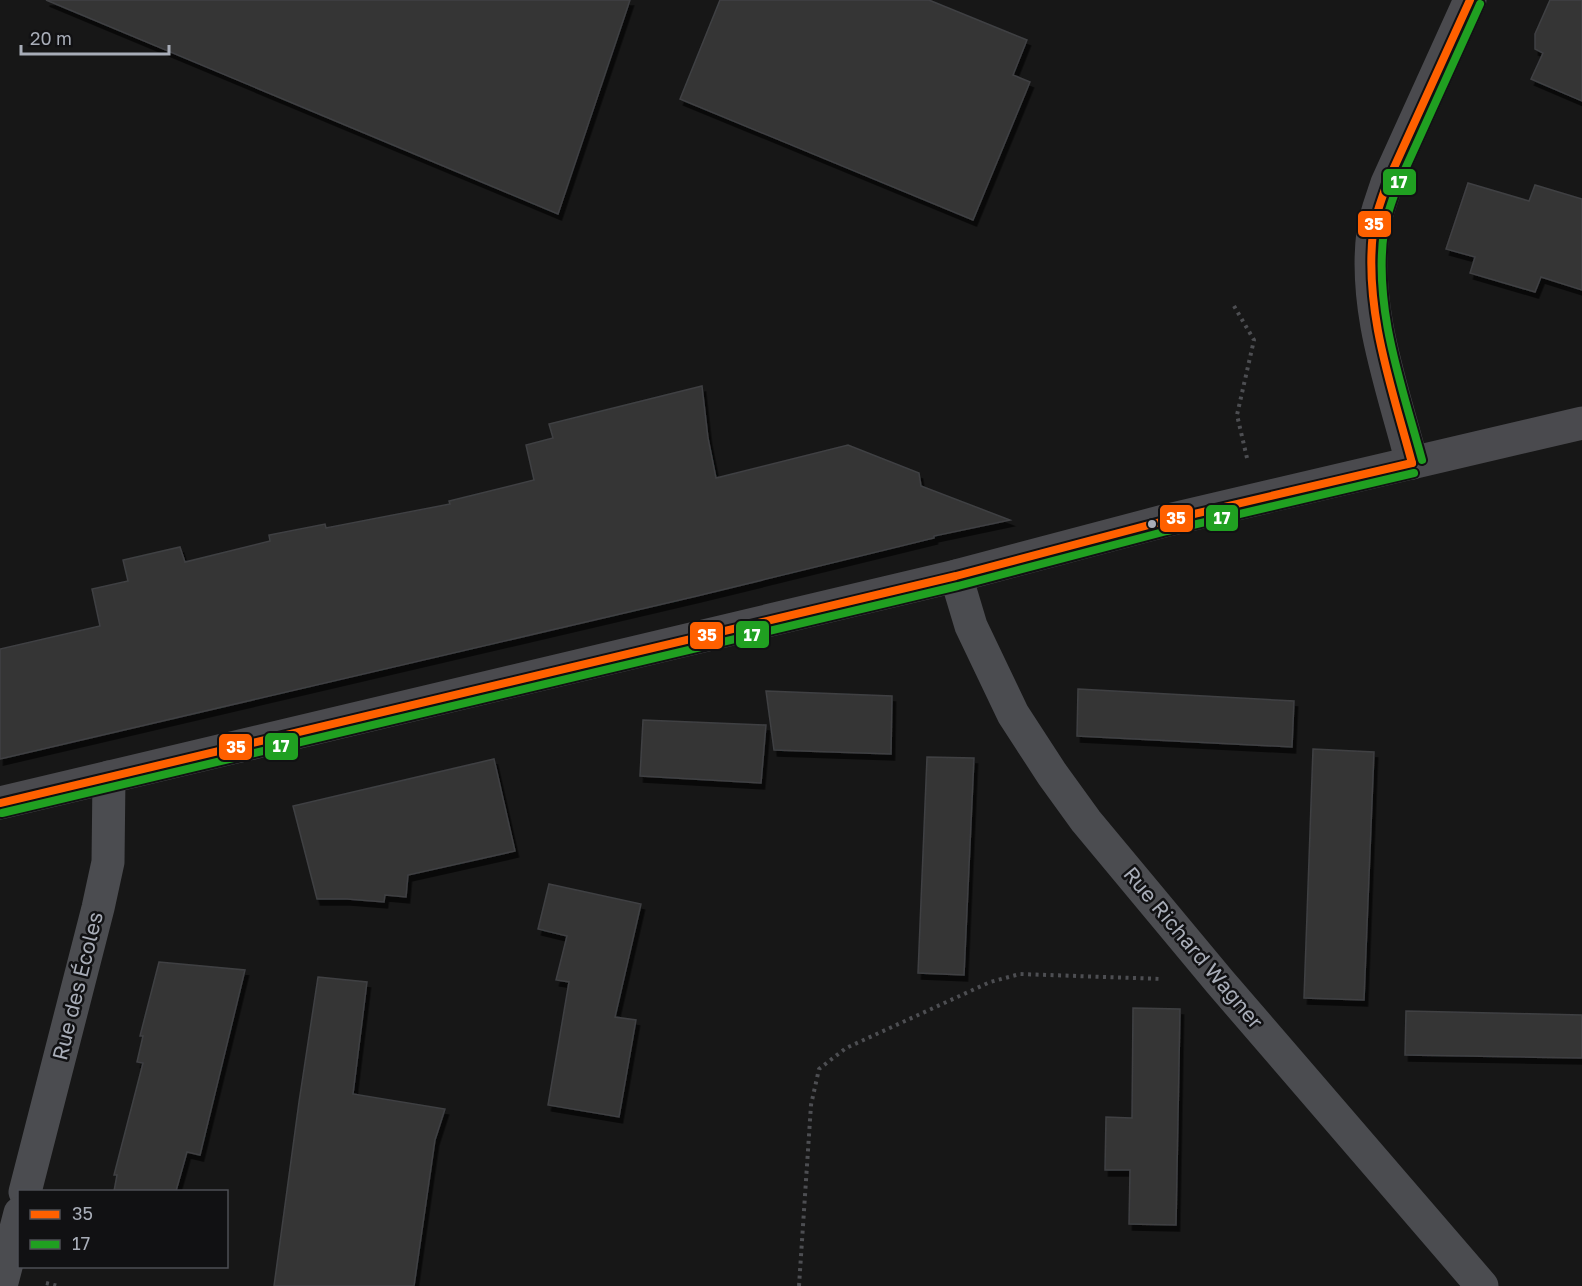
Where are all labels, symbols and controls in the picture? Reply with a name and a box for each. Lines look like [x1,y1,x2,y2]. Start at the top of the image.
scale bar [21,18,170,56]
text: 20 m [30,27,72,49]
line badge: 17 [1382,168,1417,196]
text: 17 [1391,172,1408,192]
line badge: 35 [1357,210,1392,238]
text: 35 [1364,214,1384,234]
line badge: 35 [1159,504,1194,533]
line badge: 17 [1205,504,1239,532]
text: 35 [1166,508,1186,528]
text: 17 [1214,508,1231,528]
unlabelled marker [1146,518,1158,530]
line badge: 17 [735,620,770,649]
line badge: 35 [689,621,724,650]
text: 35 [697,625,717,645]
text: 17 [744,625,761,645]
line badge: 17 [264,732,299,761]
line badge: 35 [218,733,253,761]
text: 17 [273,736,290,756]
text: 35 [226,737,246,757]
street label: Rue Richard Wagner [1118,861,1269,1034]
street label: Rue des Écoles [46,909,108,1063]
legend [18,1190,228,1268]
text: 35 [72,1202,93,1224]
text: 17 [72,1232,90,1254]

